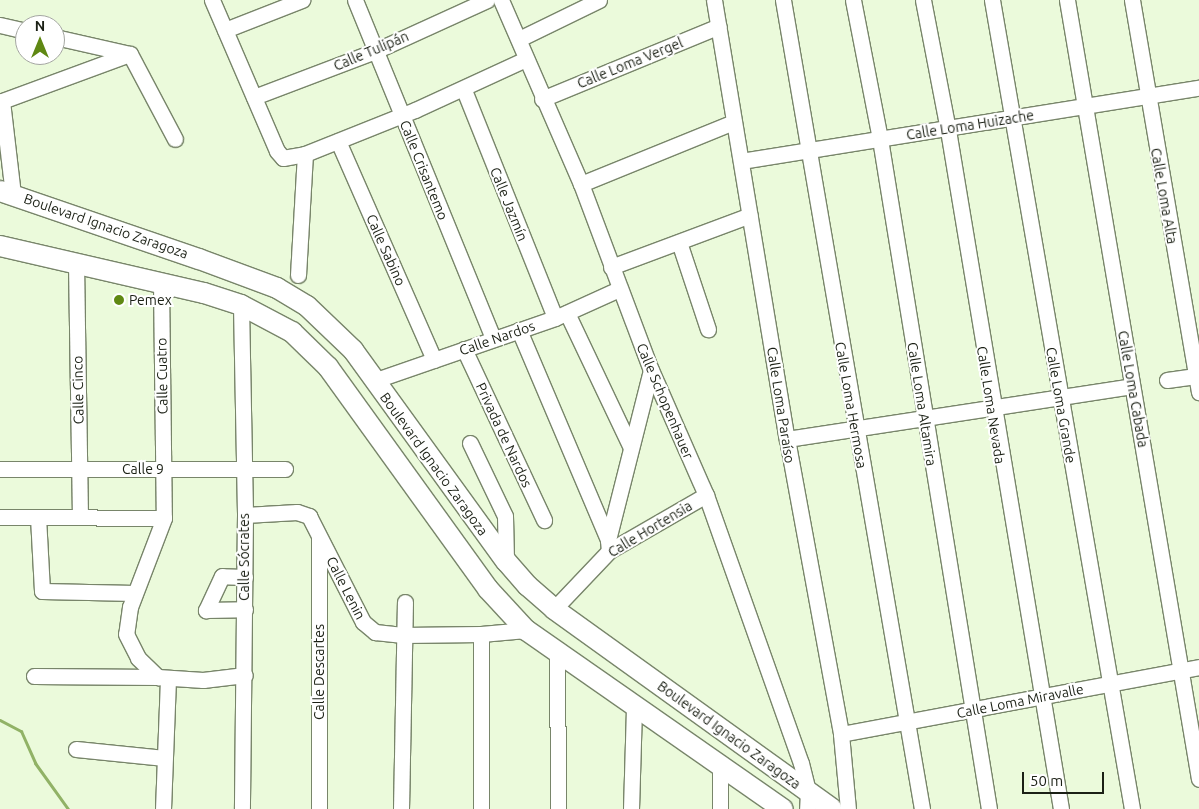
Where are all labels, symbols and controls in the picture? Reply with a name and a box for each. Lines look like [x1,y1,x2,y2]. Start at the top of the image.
north arrow [15,15,65,65]
text: N [35,18,45,34]
street label: Calle Tulipán [331,28,411,74]
street label: Calle Loma Vergel [575,34,685,92]
street label: Calle Loma Huizache [905,107,1035,143]
street label: Calle Crisantemo [396,118,452,222]
street label: Calle Loma Alta [1147,147,1181,245]
street label: Calle Jazmín [487,165,531,243]
street label: Boulevard Ignacio Zaragoza [22,190,190,262]
street label: Calle Sabino [363,212,409,288]
place label: Pemex [129,292,172,308]
marker: Pemex [113,294,125,306]
street label: Calle Nardos [457,317,537,359]
street label: Calle Loma Cabada [1114,329,1152,449]
street label: Calle Cuatro [153,338,171,414]
street label: Calle Loma Hermosa [832,340,870,470]
street label: Calle Schopenhauer [633,341,697,461]
street label: Calle Loma Altamira [904,341,940,467]
street label: Calle Loma Nevada [973,345,1009,465]
street label: Calle Loma Paraíso [764,346,798,464]
street label: Calle Loma Grande [1043,346,1079,464]
street label: Calle Cinco [69,356,87,424]
street label: Privada de Nardos [472,380,536,490]
street label: Boulevard Ignacio Zaragoza [376,389,492,539]
street label: Calle 9 [122,461,164,477]
street label: Calle Hortensia [605,497,695,561]
street label: Calle Sócrates [236,513,252,601]
street label: Calle Lenin [323,554,369,622]
street label: Calle Descartes [311,624,327,720]
street label: Boulevard Ignacio Zaragoza [654,677,804,793]
street label: Calle Loma Miravalle [955,680,1085,722]
scale bar [1024,762,1106,794]
text: 50 m [1030,772,1063,789]

